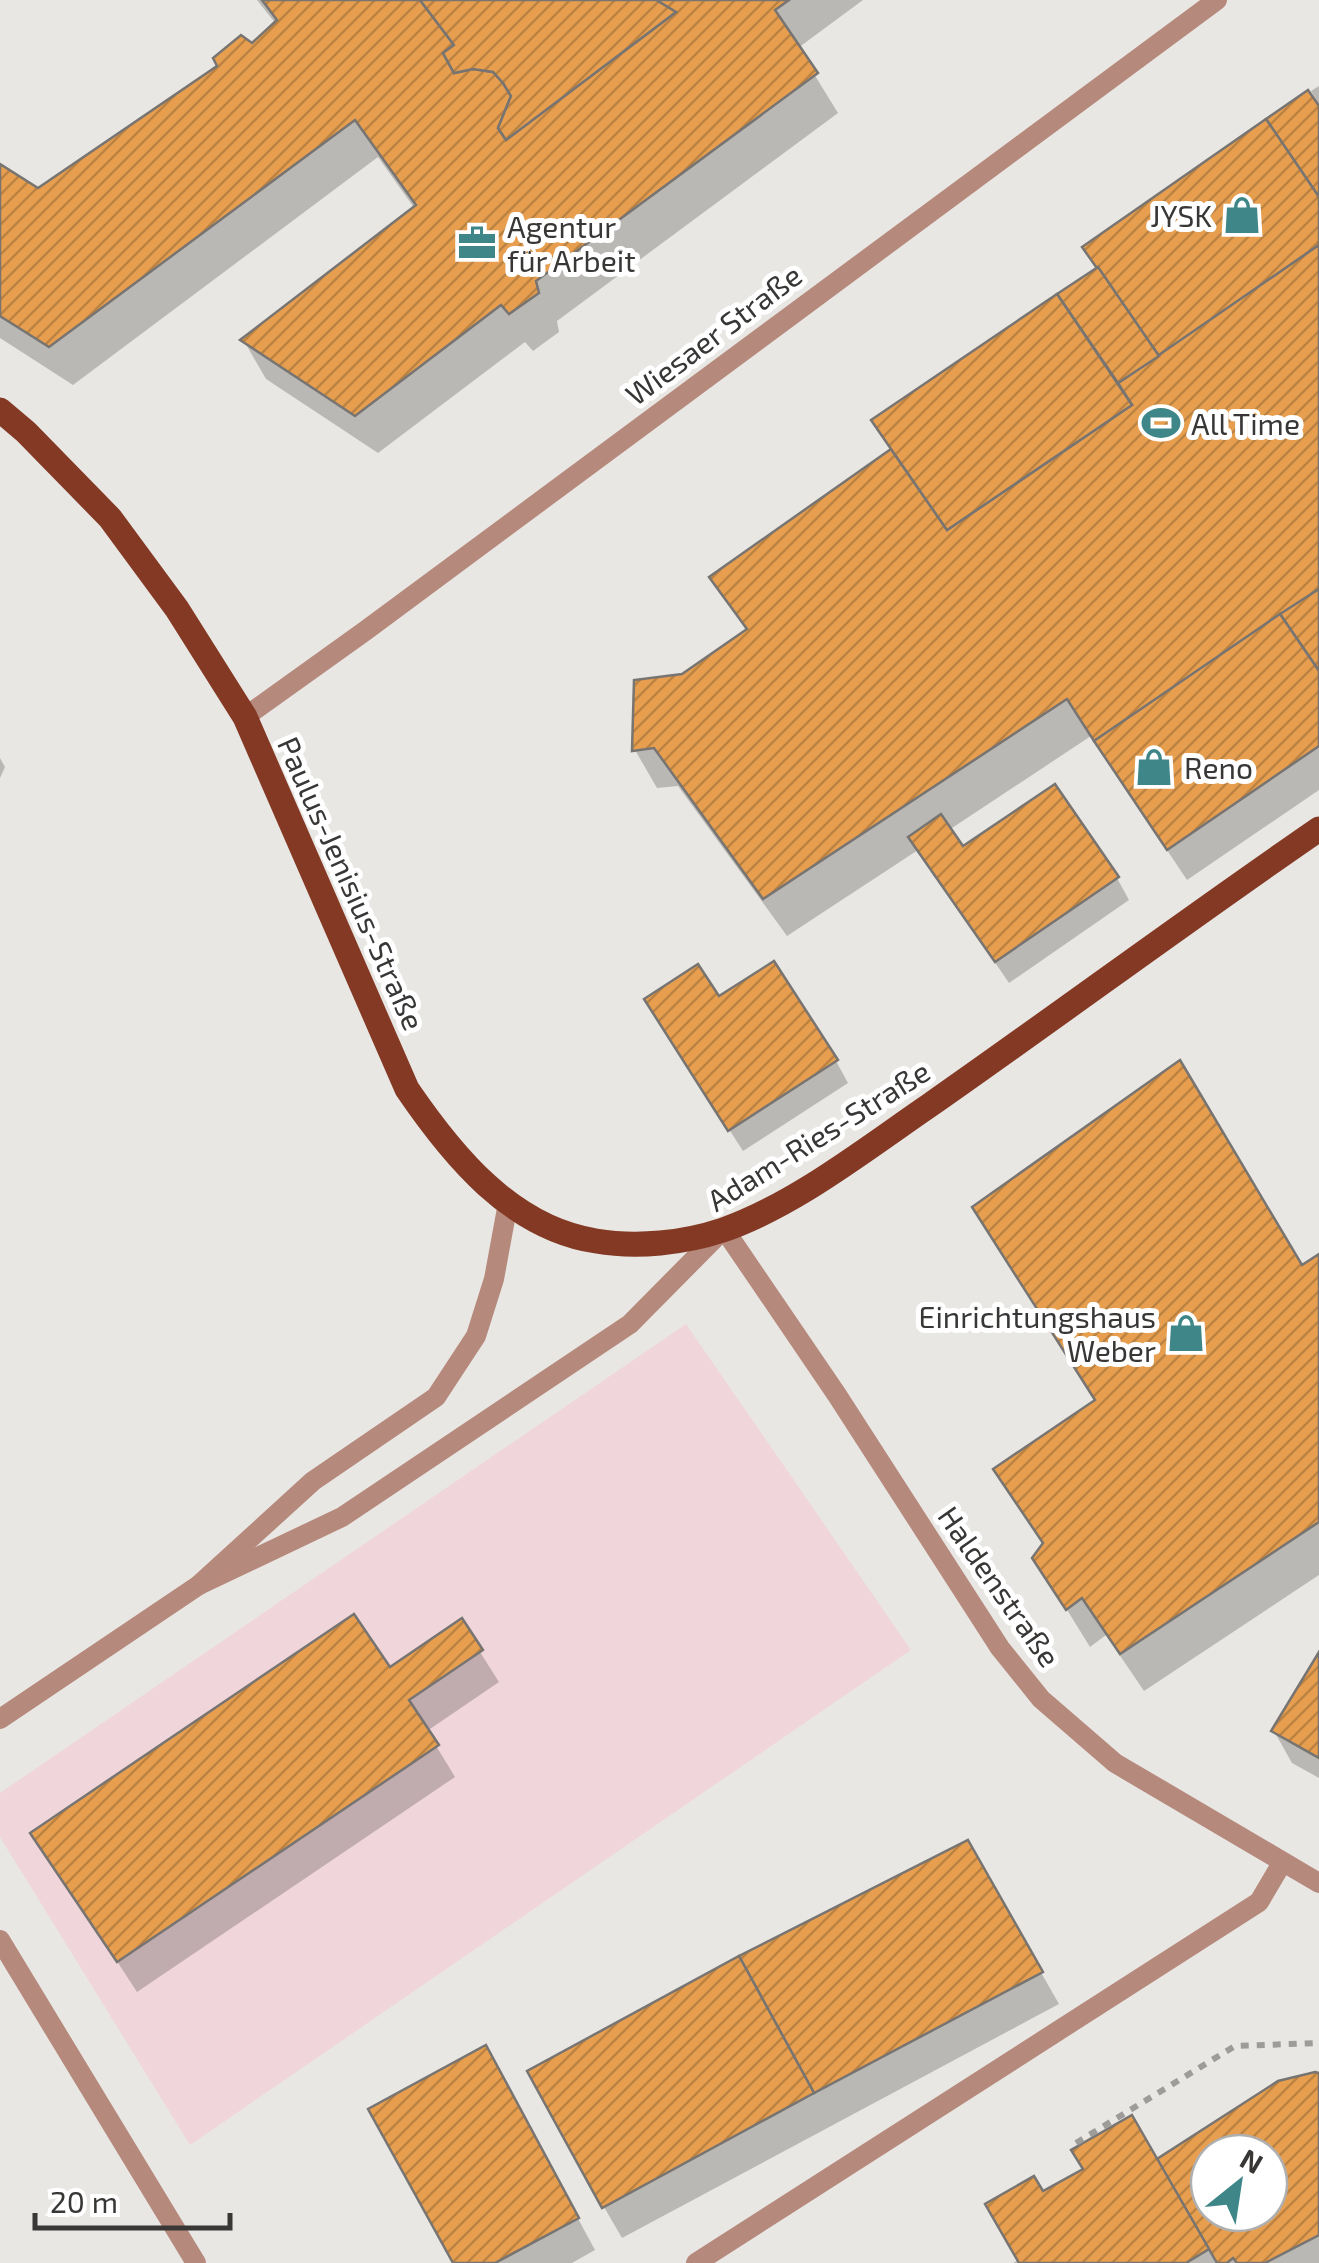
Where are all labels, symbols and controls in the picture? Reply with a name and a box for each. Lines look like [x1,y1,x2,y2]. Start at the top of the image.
shop icon: JYSK [1221,194,1263,236]
place label: JYSK [1150,197,1212,233]
place label: Agentur für Arbeit [507,208,636,278]
office icon: Agentur für Arbeit [456,222,498,264]
street label: Wiesaer Straße [618,256,808,412]
sports icon: All Time [1140,402,1182,444]
place label: All Time [1191,405,1300,441]
street label: Paulus-Jenisius-Straße [271,731,433,1035]
shop icon: Reno [1133,746,1175,788]
place label: Reno [1184,749,1253,785]
street label: Adam-Ries-Straße [700,1052,936,1218]
place label: Einrichtungshaus Weber [919,1298,1156,1368]
shop icon: Einrichtungshaus Weber [1165,1312,1207,1354]
street label: Haldenstraße [931,1499,1069,1673]
north arrow [1189,2133,1289,2233]
text: N [1235,2141,1269,2180]
scale bar [35,2168,230,2230]
text: 20 m [50,2183,118,2219]

